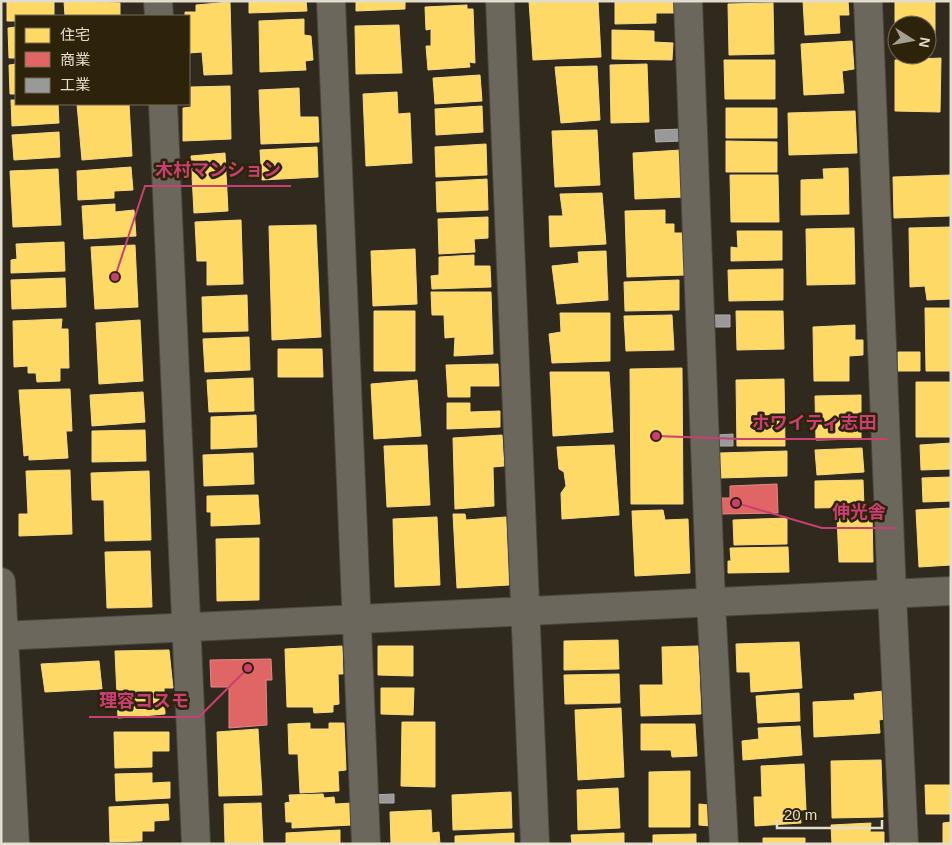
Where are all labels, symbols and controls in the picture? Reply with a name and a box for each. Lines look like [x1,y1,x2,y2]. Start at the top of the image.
legend [15,15,190,105]
north arrow [887,15,937,65]
text: 住宅 [60,26,90,43]
text: N [916,36,934,49]
text: 商業 [60,51,90,68]
text: 工業 [60,76,90,93]
callout: 木村マンション [145,153,291,186]
text: 木村マンション [155,160,281,180]
callout: ホワイティ志田 [741,406,887,439]
text: ホワイティ志田 [752,413,876,433]
callout: 伸光舎 [822,495,896,528]
text: 伸光舎 [832,502,886,522]
callout: 理容コスモ [89,684,199,717]
text: 理容コスモ [99,691,189,711]
scale bar [777,798,882,830]
text: 20 m [784,806,817,823]

